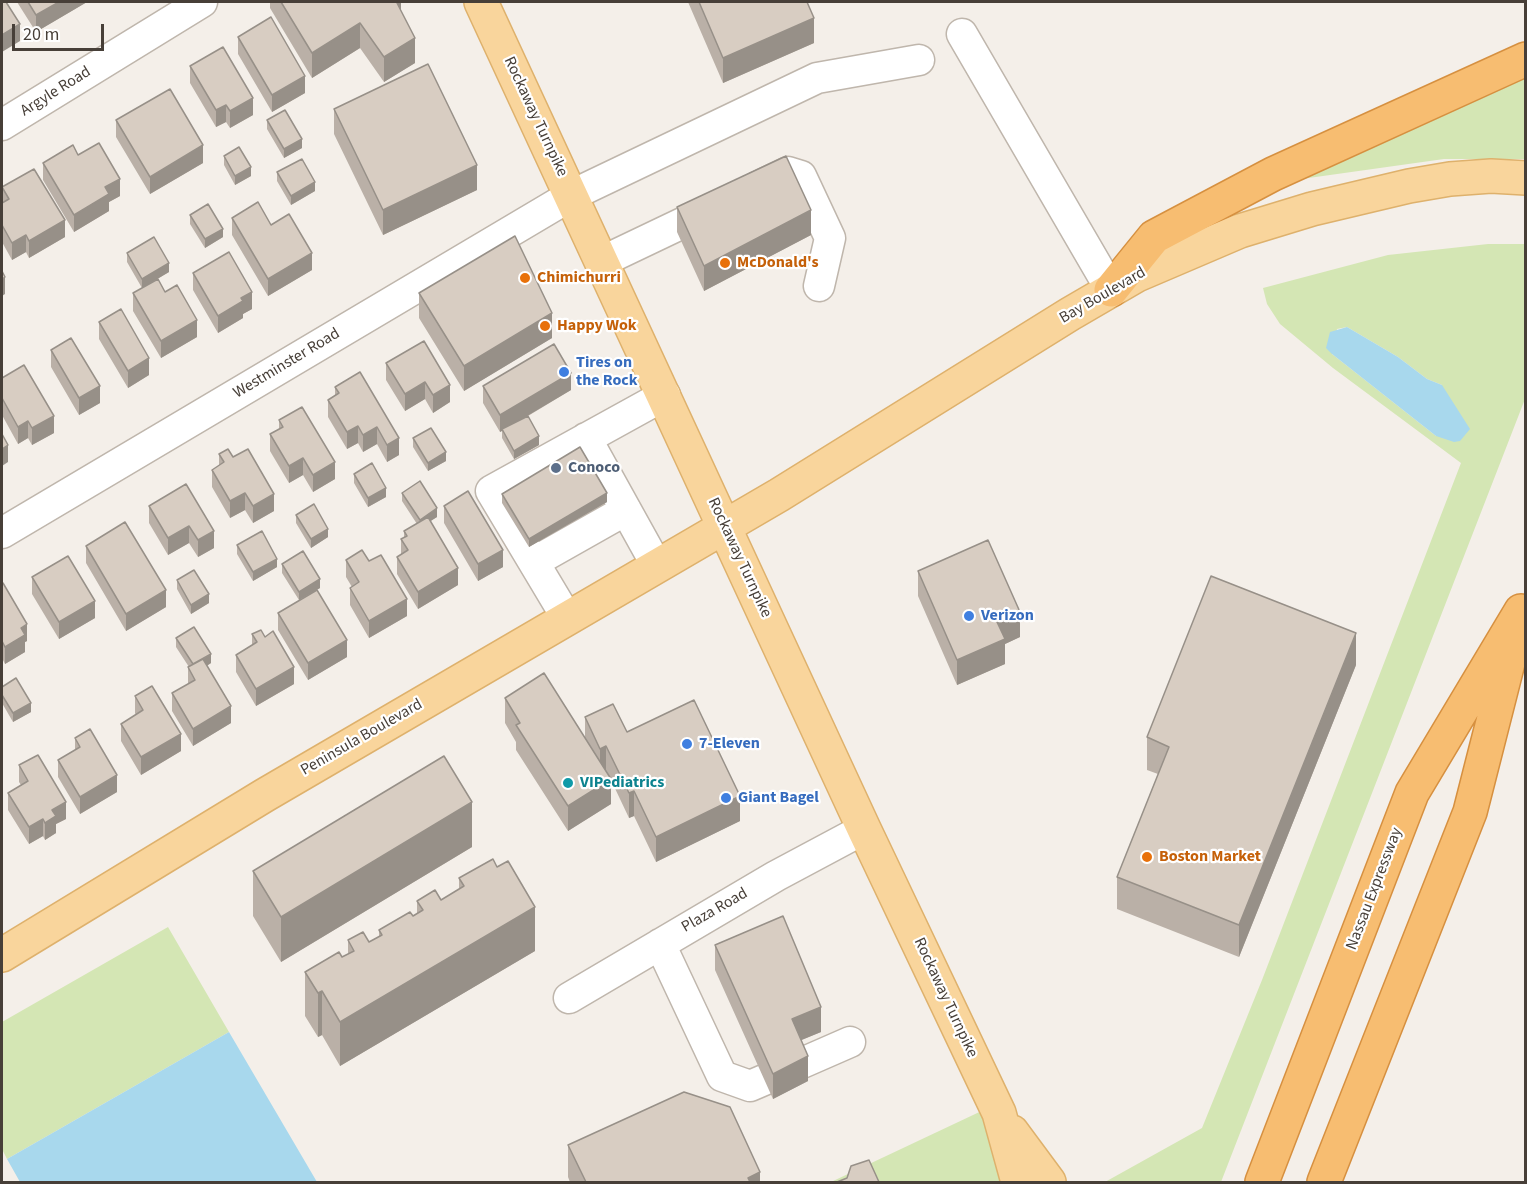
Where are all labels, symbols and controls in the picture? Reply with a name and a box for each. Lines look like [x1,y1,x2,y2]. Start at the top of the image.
scale bar [15,12,106,50]
text: 20 m [23,22,59,47]
street label: Rockaway Turnpike [499,54,571,180]
street label: Argyle Road [17,63,95,121]
place label: McDonald's [737,253,819,273]
marker: McDonald's [718,256,732,270]
street label: Bay Boulevard [1056,264,1150,328]
place label: Chimichurri [537,268,621,288]
marker: Chimichurri [518,271,532,285]
place label: Happy Wok [557,316,637,336]
marker: Happy Wok [538,319,552,333]
street label: Westminster Road [230,325,344,403]
place label: Tires on the Rock [576,353,638,391]
marker: Tires on the Rock [557,365,571,379]
place label: Conoco [568,458,620,478]
marker: Conoco [549,461,563,475]
street label: Rockaway Turnpike [703,495,775,621]
place label: Verizon [981,606,1034,626]
marker: Verizon [962,609,976,623]
street label: Peninsula Boulevard [298,695,426,781]
place label: 7-Eleven [699,734,760,754]
marker: 7-Eleven [680,737,694,751]
place label: VIPediatrics [580,773,664,793]
marker: VIPediatrics [561,776,575,790]
place label: Giant Bagel [738,788,819,808]
marker: Giant Bagel [719,791,733,805]
street label: Nassau Expressway [1343,825,1407,953]
place label: Boston Market [1159,847,1261,867]
marker: Boston Market [1140,850,1154,864]
street label: Plaza Road [678,884,752,938]
street label: Rockaway Turnpike [909,935,981,1061]

